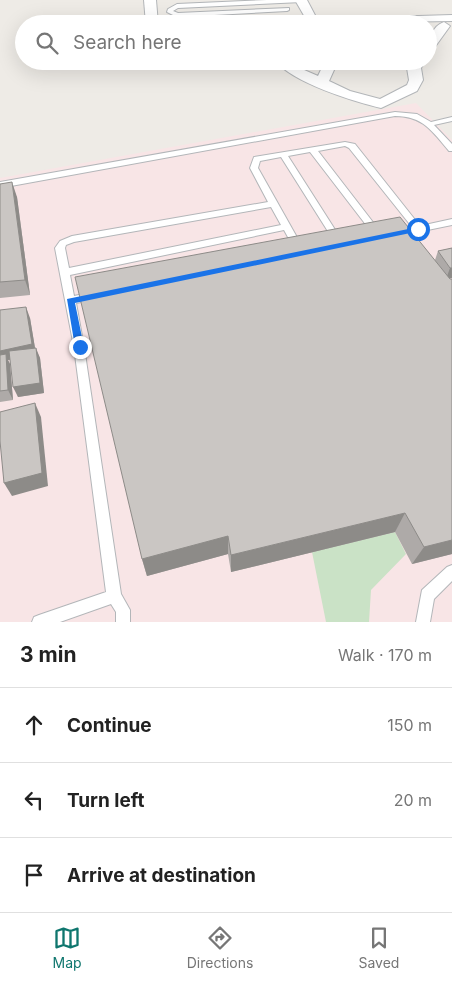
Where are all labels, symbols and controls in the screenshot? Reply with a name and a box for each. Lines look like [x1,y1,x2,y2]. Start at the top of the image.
search box [15,15,437,70]
icon: search [33,29,61,57]
text: Search here [73,31,182,54]
route start [407,218,430,241]
route end [69,336,92,359]
text: 3 min [20,642,76,667]
text: Walk · 170 m [338,645,432,665]
icon: ahead [20,711,48,739]
text: Continue [67,714,152,737]
text: 150 m [387,715,432,735]
icon: left [20,786,48,814]
text: Turn left [67,789,145,812]
text: 20 m [394,790,432,810]
icon: arrive [20,861,48,889]
text: Arrive at destination [67,864,256,887]
tab: Map [53,924,82,971]
tab: Directions [187,924,253,971]
tab: Saved [358,924,399,971]

